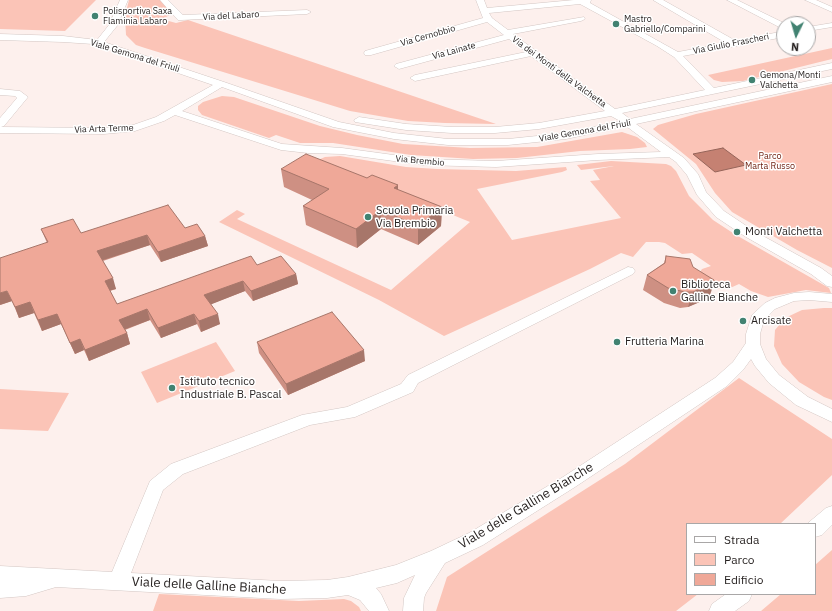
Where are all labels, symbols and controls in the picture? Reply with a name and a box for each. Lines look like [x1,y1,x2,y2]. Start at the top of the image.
place label: Polisportiva Saxa Flaminia Labaro [103,6,172,27]
street label: Via del Labaro [202,9,260,23]
marker: Polisportiva Saxa Flaminia Labaro [90,11,100,21]
place label: Mastro Gabriello/Comparini [624,14,705,35]
north arrow [776,16,816,56]
marker: Mastro Gabriello/Comparini [611,19,621,29]
street label: Via Cernobbio [399,23,457,49]
street label: Via Giulio Frascheri [692,31,770,57]
street label: Via dei Monti della Valchetta [510,34,608,110]
street label: Viale Gemona del Friuli [89,37,181,75]
street label: Via Lainate [431,40,477,62]
text: N [790,40,800,54]
place label: Gemona/Monti Valchetta [760,70,821,91]
marker: Gemona/Monti Valchetta [747,75,757,85]
street label: Viale Gemona del Friuli [538,118,632,144]
street label: Via Arta Terme [74,123,134,135]
park label: Parco Marta Russo [745,151,795,172]
street label: Via Brembio [395,153,445,169]
place label: Scuola Primaria Via Brembio [376,204,453,230]
marker: Scuola Primaria Via Brembio [363,212,373,222]
place label: Monti Valchetta [745,225,822,239]
marker: Monti Valchetta [732,227,742,237]
place label: Biblioteca Galline Bianche [681,278,758,304]
marker: Biblioteca Galline Bianche [668,286,678,296]
place label: Arcisate [751,314,791,328]
marker: Arcisate [738,316,748,326]
place label: Frutteria Marina [625,335,704,349]
marker: Frutteria Marina [612,337,622,347]
place label: Istituto tecnico Industriale B. Pascal [180,375,281,401]
marker: Istituto tecnico Industriale B. Pascal [167,383,177,393]
street label: Viale delle Galline Bianche [456,459,596,553]
legend [686,523,816,595]
text: Strada [724,532,759,547]
text: Parco [724,552,755,567]
text: Edificio [724,572,763,587]
street label: Viale delle Galline Bianche [131,574,287,598]

